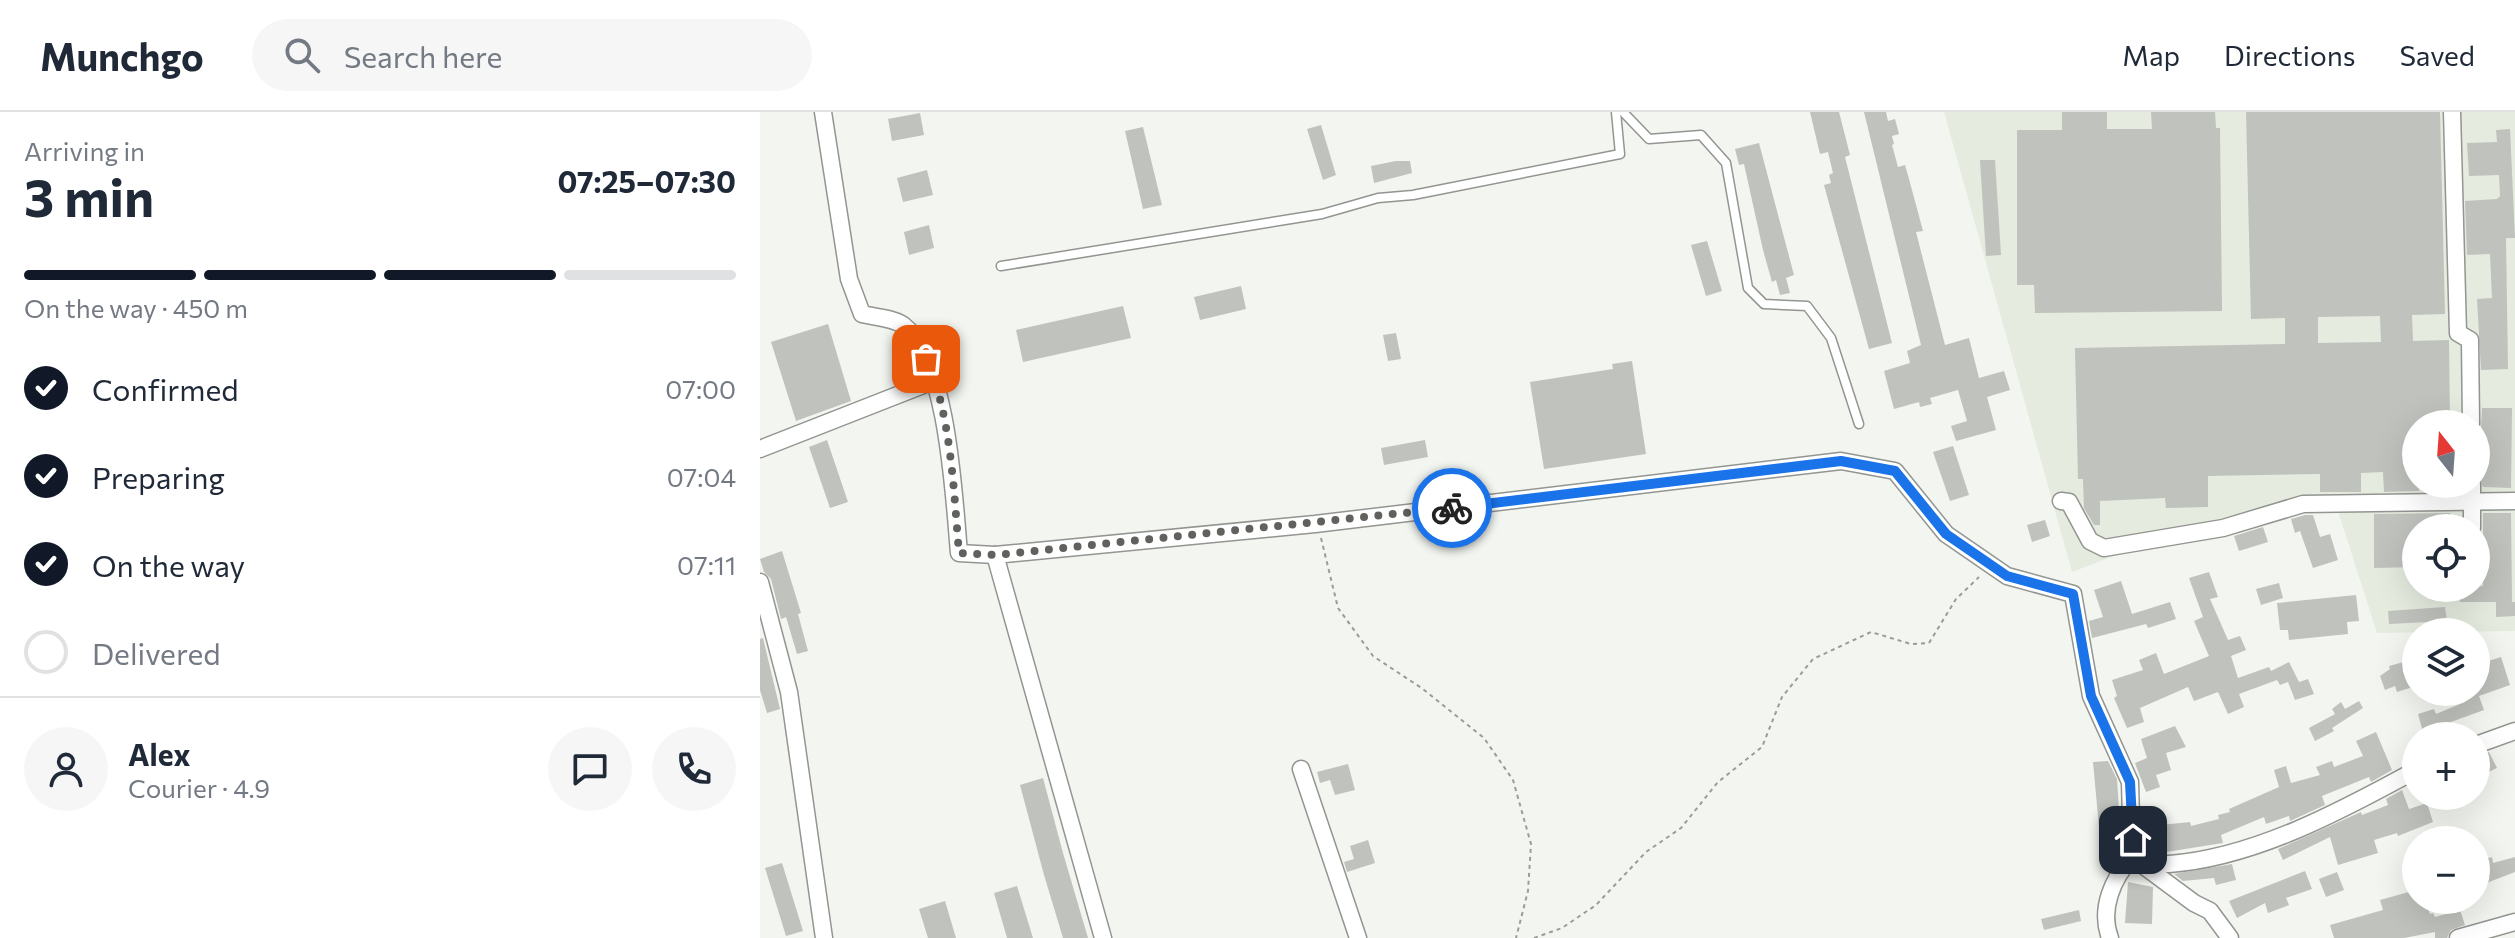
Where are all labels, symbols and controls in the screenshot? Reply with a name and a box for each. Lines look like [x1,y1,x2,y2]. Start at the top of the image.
search box [252,19,812,91]
text: Munchgo [40,32,204,79]
icon: search [280,33,324,77]
text: Search here [344,37,502,74]
text: Map [2122,38,2180,72]
text: Directions [2224,38,2355,72]
text: Saved [2399,38,2475,72]
text: Arriving in [24,135,145,166]
text: 07:25–07:30 [557,162,736,199]
text: 3 min [24,164,154,228]
text: On the way · 450 m [24,292,248,323]
pin [892,325,960,393]
icon: bag [904,337,948,381]
icon: check [24,366,68,410]
text: Confirmed [92,370,239,407]
text: 07:00 [665,373,736,404]
north arrow [2402,410,2490,498]
map controls [2402,410,2490,914]
icon: check [24,454,68,498]
text: Preparing [92,458,225,495]
text: 07:04 [667,461,736,492]
courier [1412,468,1492,548]
icon: bike [1430,486,1474,530]
button: locate [2402,514,2490,602]
icon: check [24,542,68,586]
text: On the way [92,546,245,583]
text: 07:11 [677,549,736,580]
button: layers [2402,618,2490,706]
text: Delivered [92,634,221,671]
button: + [2402,722,2490,810]
button: person [24,727,108,811]
button: chat [548,727,632,811]
button: phone [652,727,736,811]
text: Alex [128,735,191,772]
text: Courier · 4.9 [128,772,270,803]
pin [2099,806,2167,874]
icon: home [2111,818,2155,862]
button: − [2402,826,2490,914]

